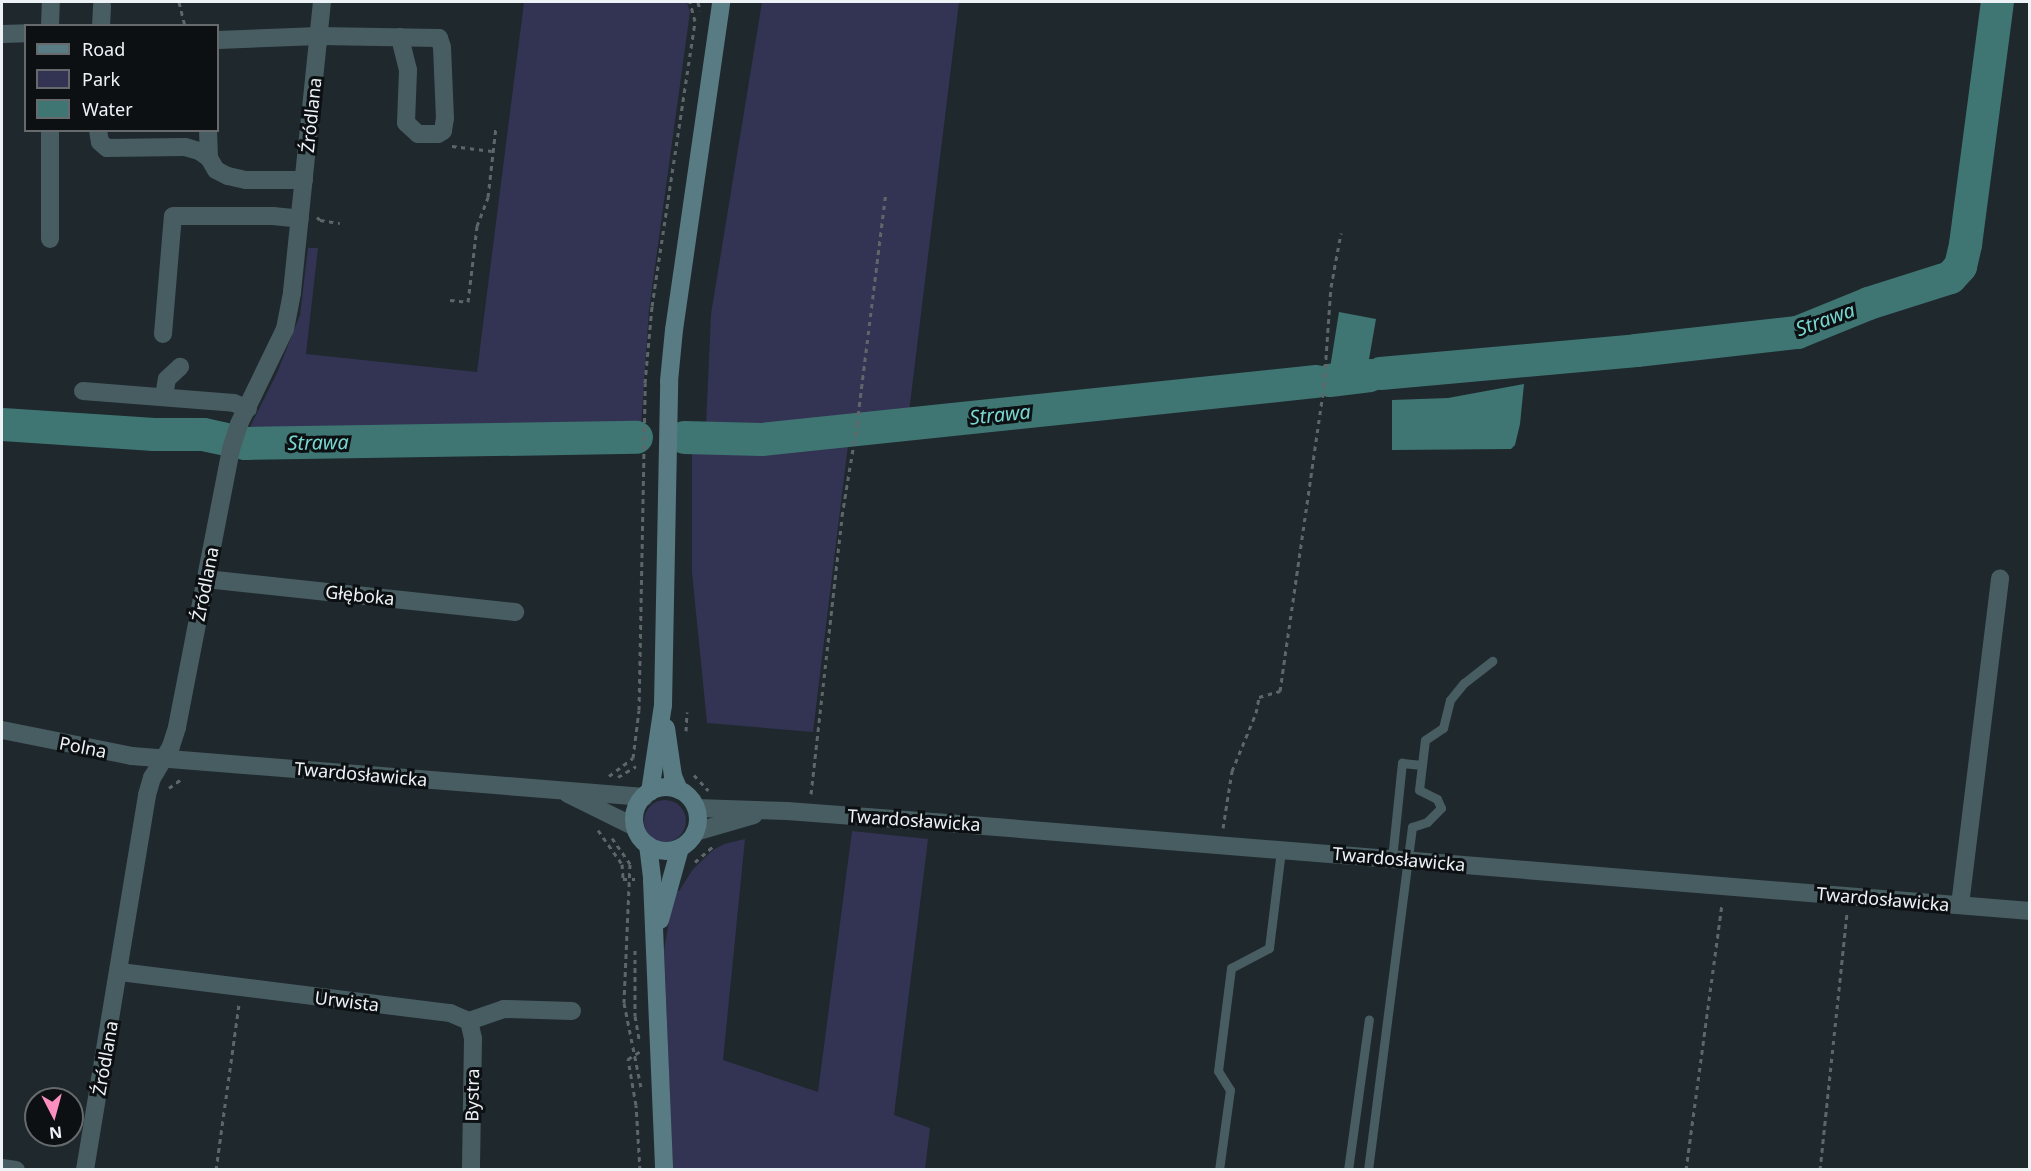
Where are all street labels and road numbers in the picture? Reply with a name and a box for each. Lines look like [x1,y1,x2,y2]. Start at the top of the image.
street label: Źródlana [296,76,326,154]
street label: Źródlana [187,545,223,623]
street label: Głęboka [324,581,396,609]
street label: Polna [58,732,108,762]
street label: Twardosławicka [294,757,428,791]
street label: Twardosławicka [847,805,981,835]
street label: Twardosławicka [1332,842,1466,876]
street label: Twardosławicka [1816,882,1950,916]
street label: Urwista [314,986,380,1016]
street label: Źródlana [88,1019,122,1097]
street label: Bystra [461,1068,483,1122]

